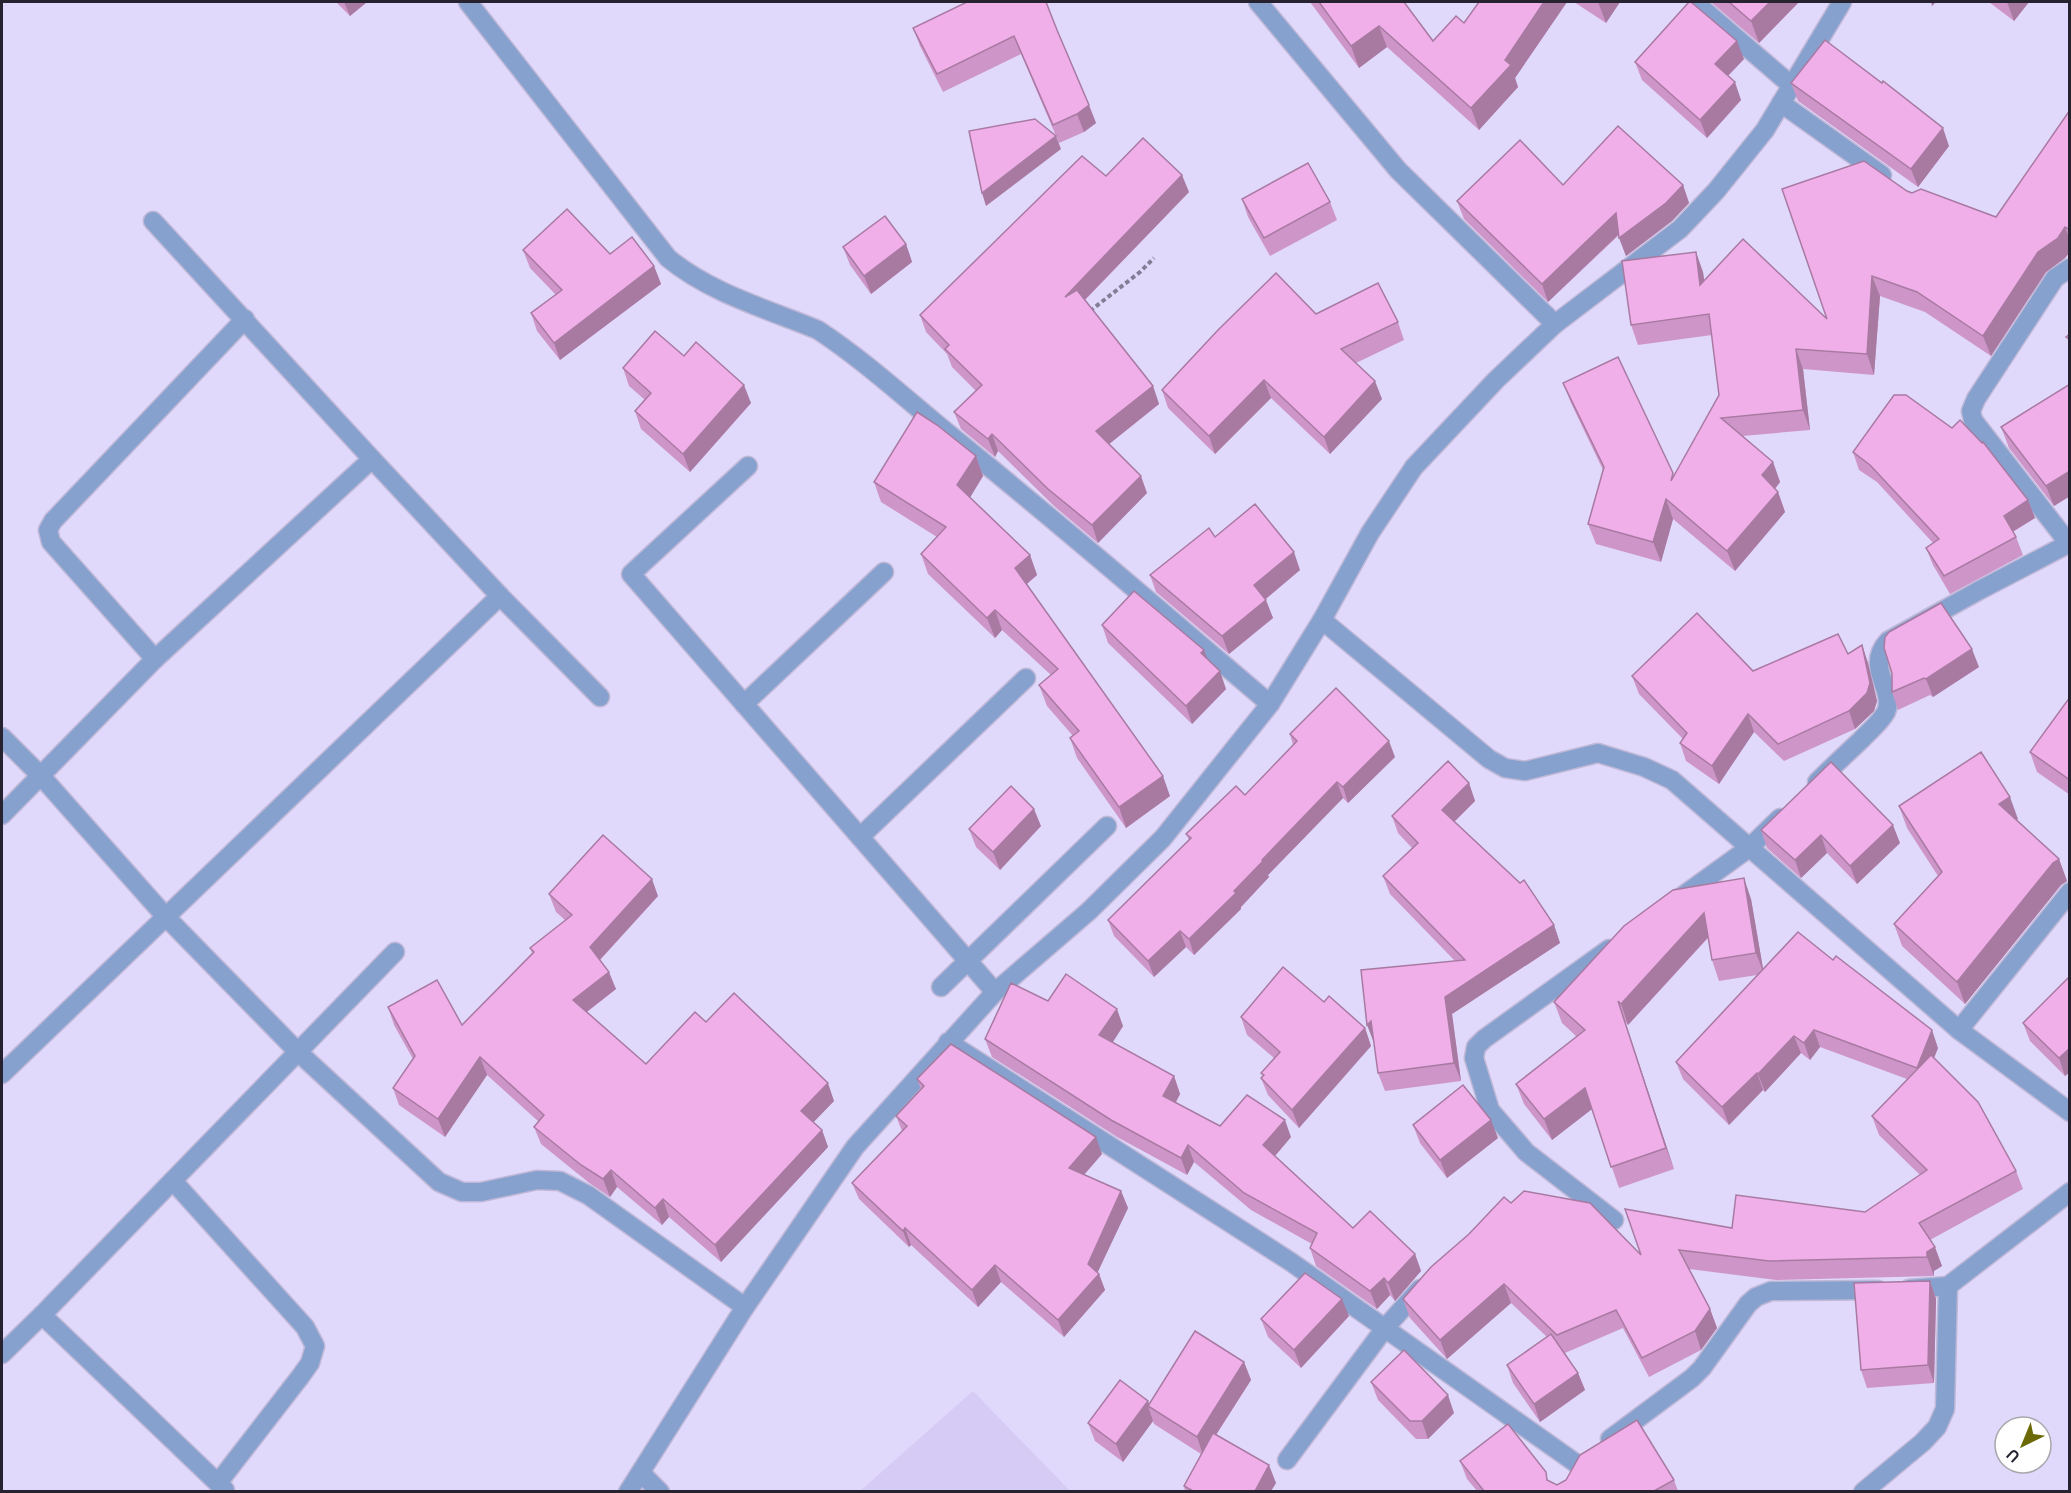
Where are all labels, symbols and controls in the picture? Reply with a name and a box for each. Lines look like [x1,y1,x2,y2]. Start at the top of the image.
north arrow [1993,1415,2053,1475]
text: U [2003,1443,2025,1466]

